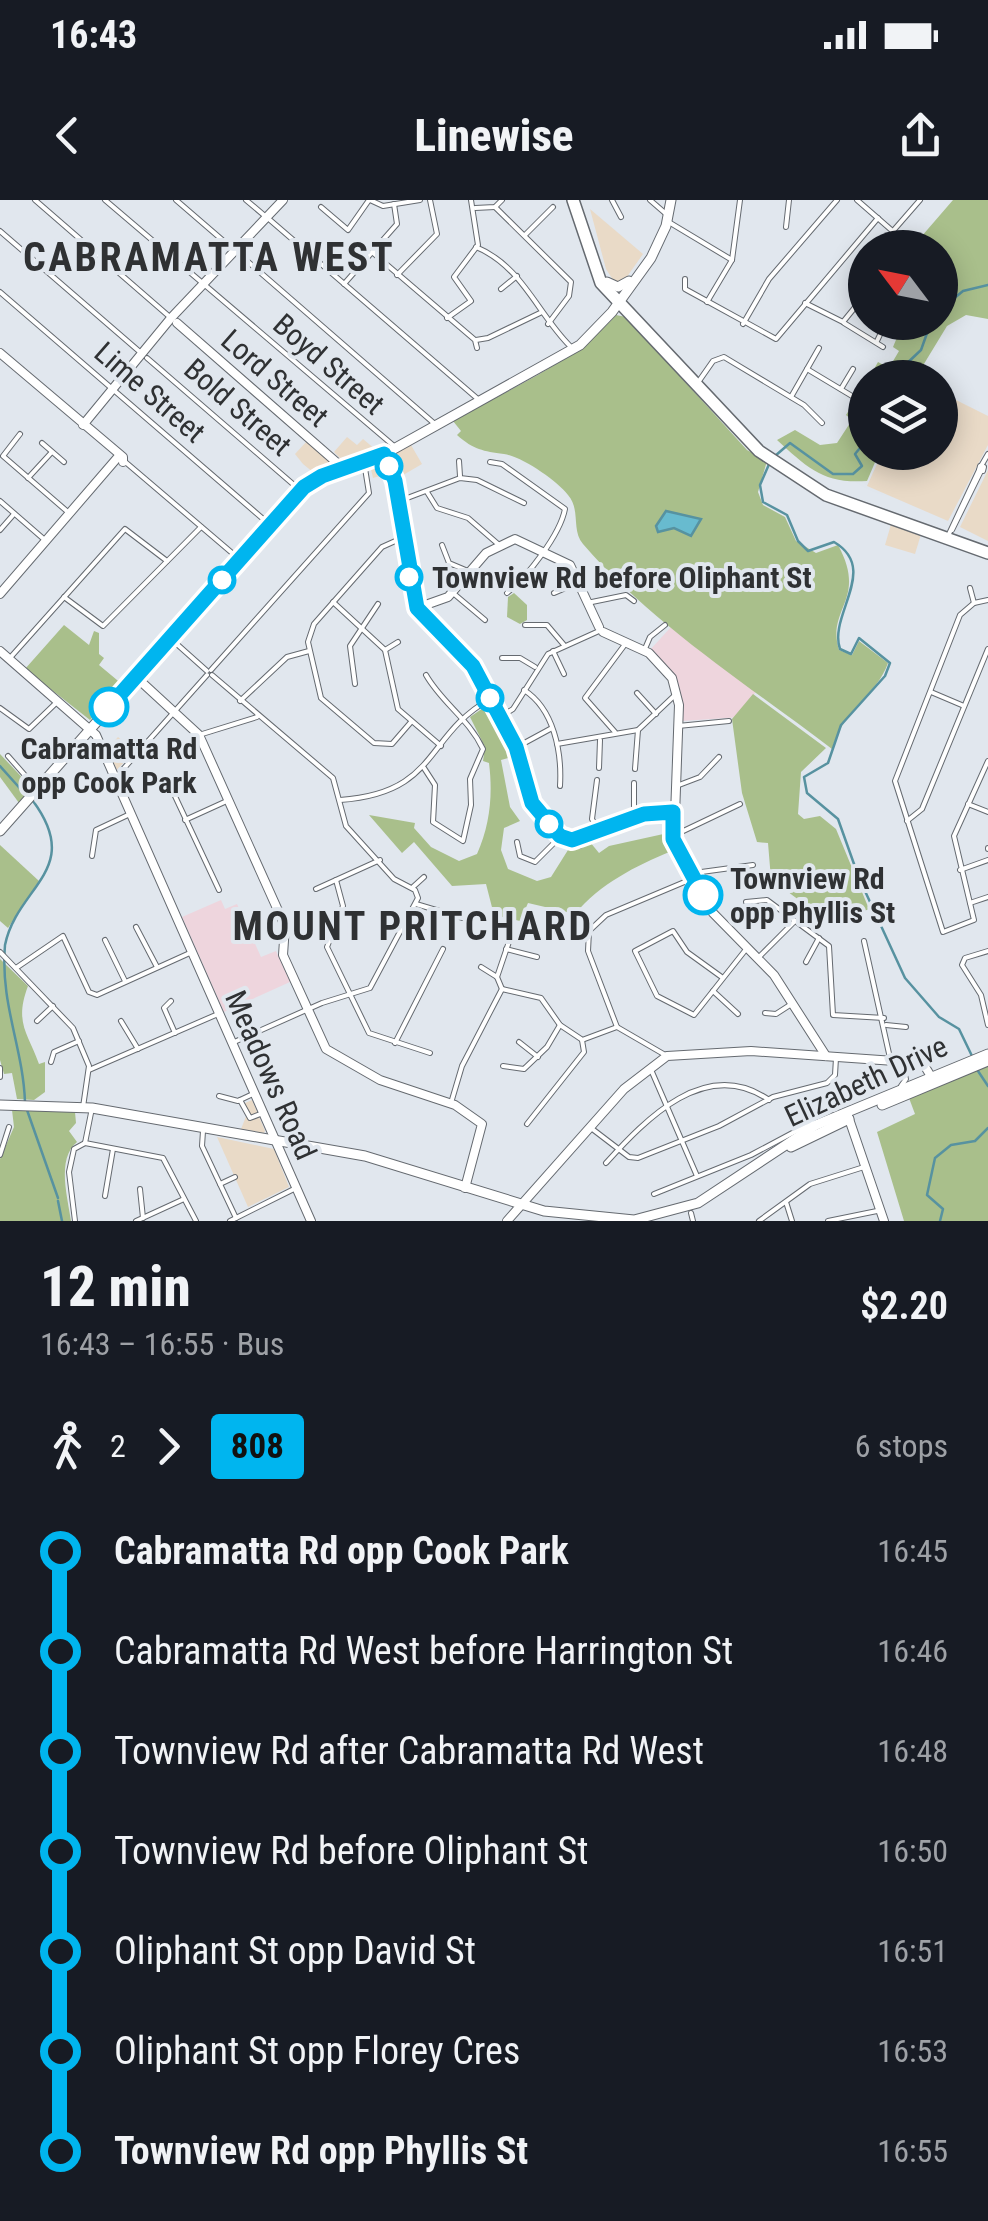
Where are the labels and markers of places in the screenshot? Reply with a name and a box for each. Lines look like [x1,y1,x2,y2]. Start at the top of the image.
unlabelled marker [376,453,402,479]
place label: Townview Rd before Oliphant St [432,560,812,595]
marker: Townview Rd before Oliphant St [396,564,422,590]
unlabelled marker [209,567,235,593]
unlabelled marker [477,685,503,711]
marker: Cabramatta Rd opp Cook Park [90,688,128,726]
place label: Cabramatta Rd opp Cook Park [20,731,198,800]
unlabelled marker [536,811,562,837]
place label: Townview Rd opp Phyllis St [730,861,895,930]
marker: Townview Rd opp Phyllis St [684,876,722,914]

